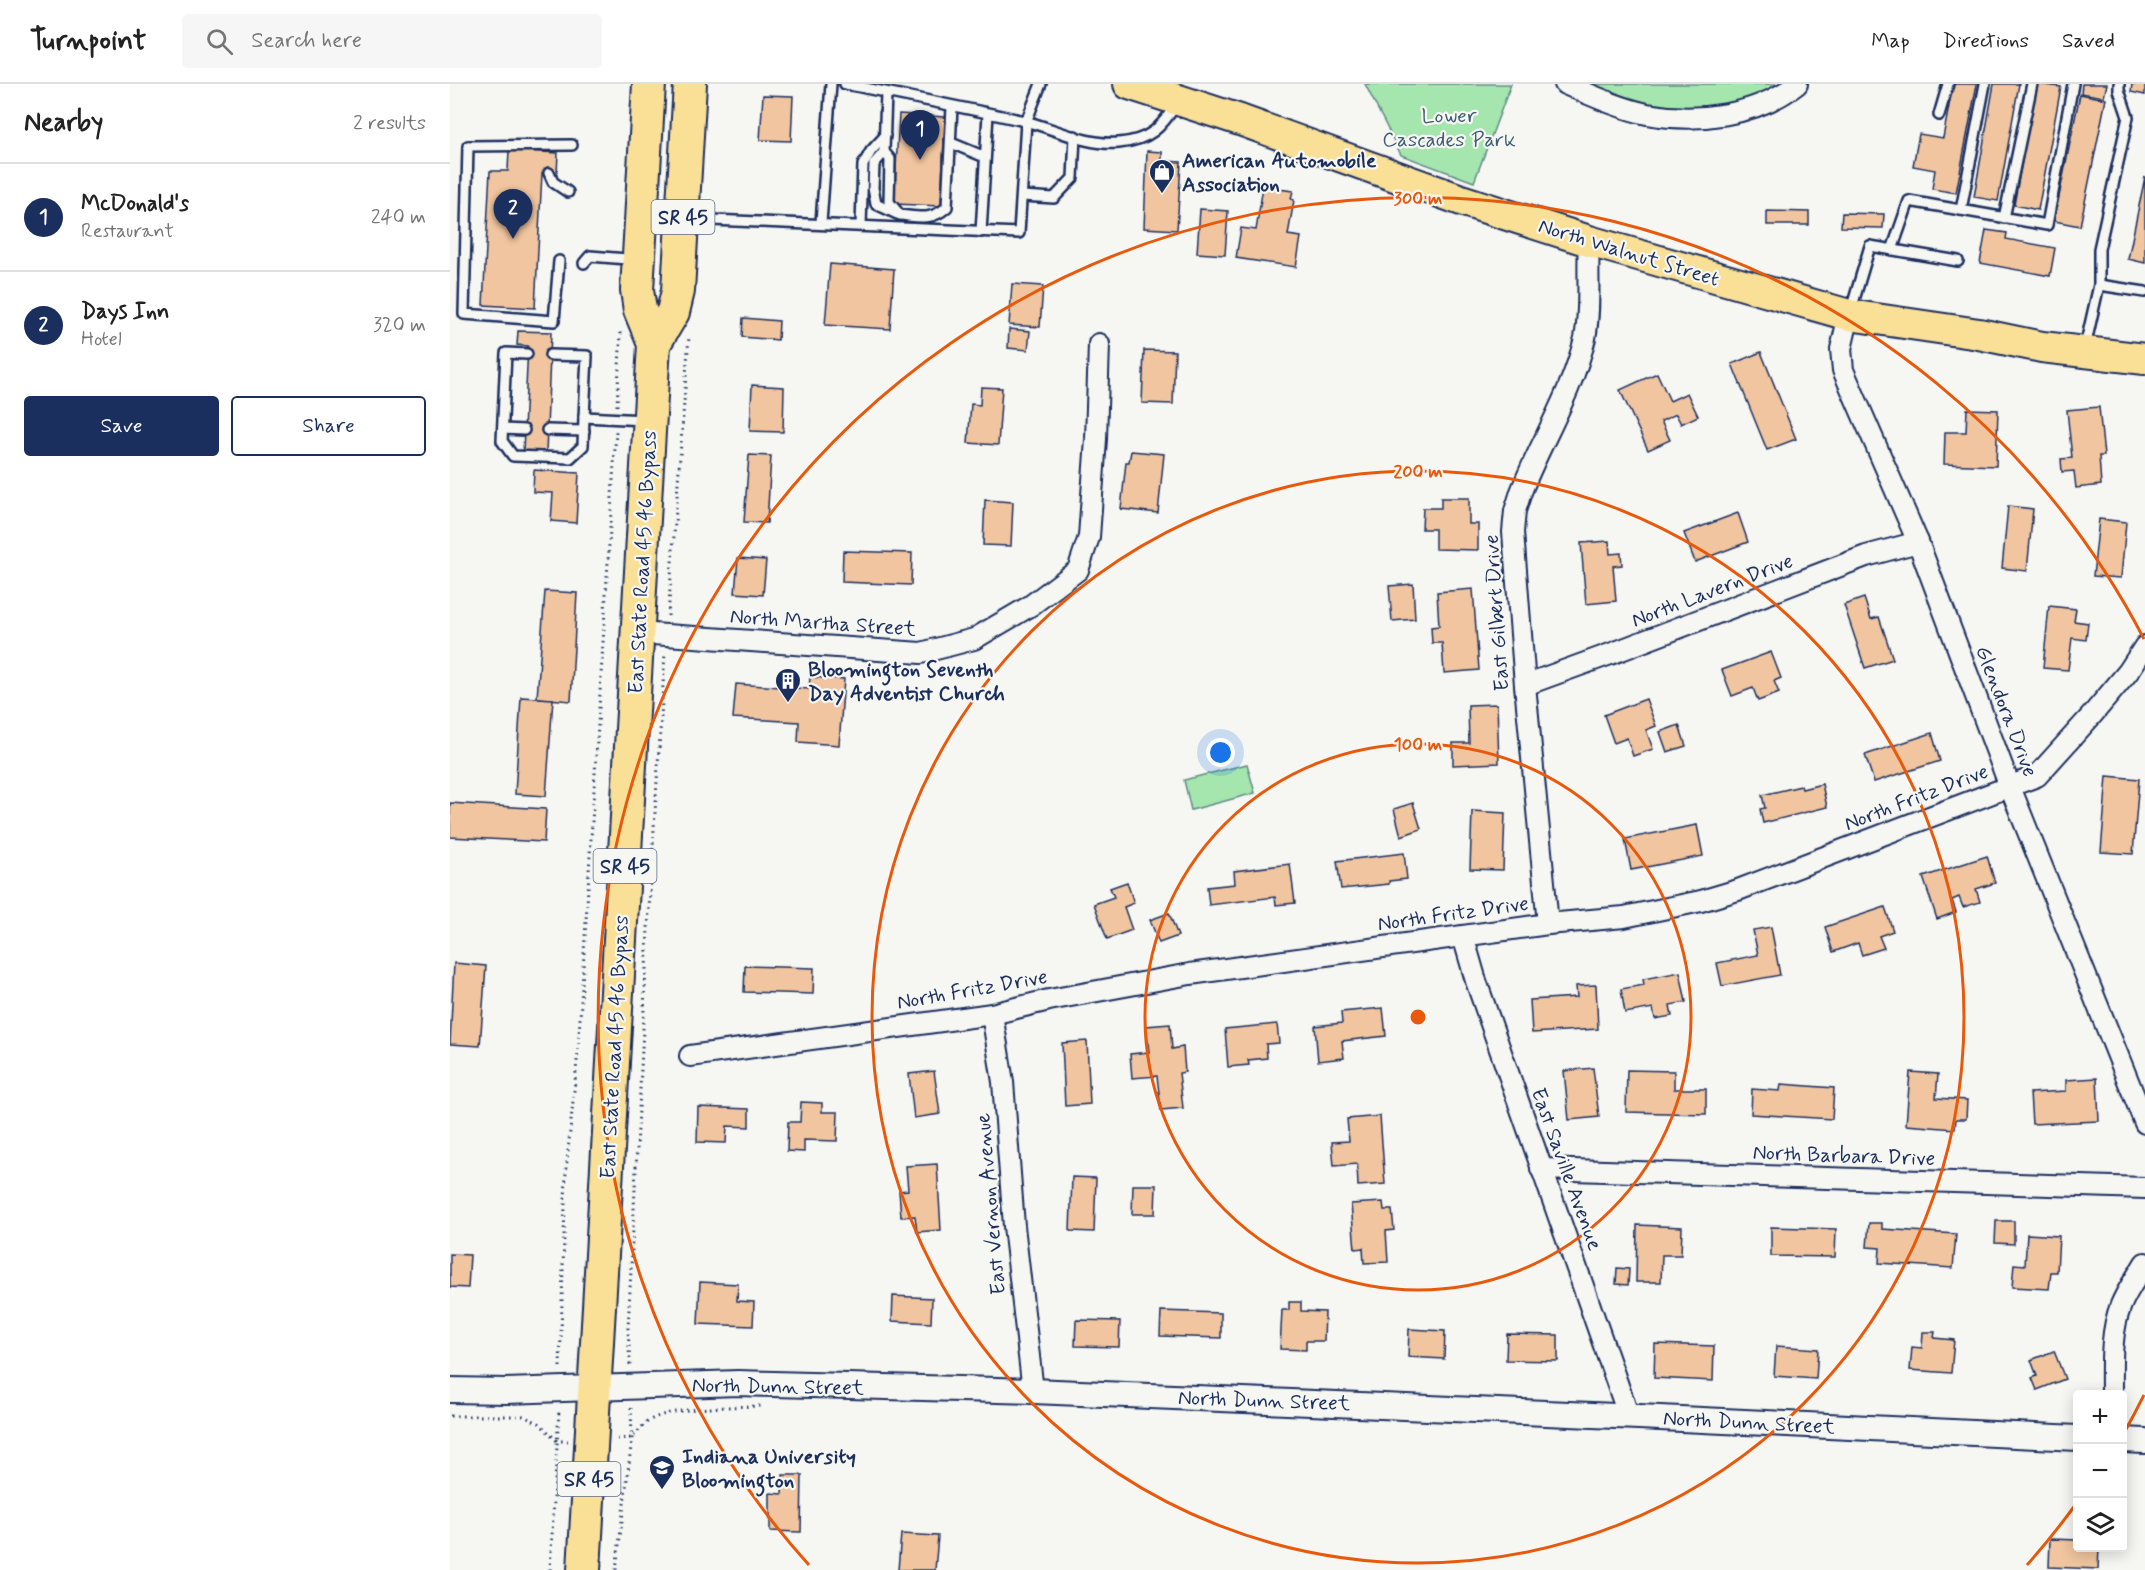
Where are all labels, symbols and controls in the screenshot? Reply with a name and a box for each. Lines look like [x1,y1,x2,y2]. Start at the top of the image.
search box [182,14,602,68]
text: Turnpoint [30,23,146,60]
icon: search [203,25,236,58]
text: Search here [251,27,362,55]
text: Map [1871,27,1910,55]
text: Directions [1943,27,2029,55]
text: Saved [2062,27,2115,55]
park label: Lower Cascades Park [1382,102,1516,154]
text: Nearby [24,106,103,140]
text: 2 results [353,110,426,137]
pin: 1 [900,110,940,160]
place label: American Automobile Association [1182,147,1377,199]
shop icon: American Automobile Association [1147,157,1177,195]
text: 300 m [1394,187,1442,211]
text: McDonald's [81,190,189,218]
pin: 2 [494,190,532,239]
road number: SR 45 [652,200,714,234]
text: 1 [39,204,48,231]
text: 240 m [371,204,426,231]
street label: North Walnut Street [1535,212,1723,294]
text: Restaurant [81,218,174,245]
text: Days Inn [81,298,169,326]
text: 2 [39,312,48,339]
text: 320 m [373,312,426,339]
text: Hotel [81,326,122,353]
button: Save [24,396,219,456]
button: Share [231,396,426,456]
street label: East State Road 45 46 Bypass [622,430,664,695]
text: 200 m [1393,460,1443,484]
street label: East Gilbert Drive [1478,534,1516,692]
street label: North Lavern Drive [1627,547,1797,635]
street label: North Martha Street [729,603,918,644]
street label: Glendora Drive [1968,642,2044,781]
place label: Bloomington Seventh Day Adventist Church [808,656,1005,708]
building icon: Bloomington Seventh Day Adventist Church [773,666,803,704]
text: 100 m [1394,733,1442,757]
your location [1206,738,1235,767]
street label: North Fritz Drive [1840,758,1992,838]
road number: SR 45 [594,849,657,883]
street label: North Fritz Drive [1376,890,1531,938]
street label: East State Road 45 46 Bypass [594,915,636,1180]
street label: North Fritz Drive [895,963,1050,1017]
centre of rings [1408,1007,1428,1027]
street label: East Saville Avenue [1524,1084,1608,1254]
street label: East Vernon Avenue [969,1112,1013,1296]
street label: North Barbara Drive [1752,1139,1936,1173]
street label: North Dunn Street [692,1371,865,1403]
street label: North Dunn Street [1177,1384,1351,1418]
map controls [2073,1390,2127,1552]
button: + [2073,1390,2127,1444]
street label: North Dunn Street [1662,1405,1836,1442]
place label: Indiana University Bloomington [682,1443,856,1497]
button: − [2073,1444,2127,1498]
school or university icon: Indiana University Bloomington [647,1453,677,1491]
road number: SR 45 [558,1462,620,1496]
button: layers [2073,1498,2127,1552]

